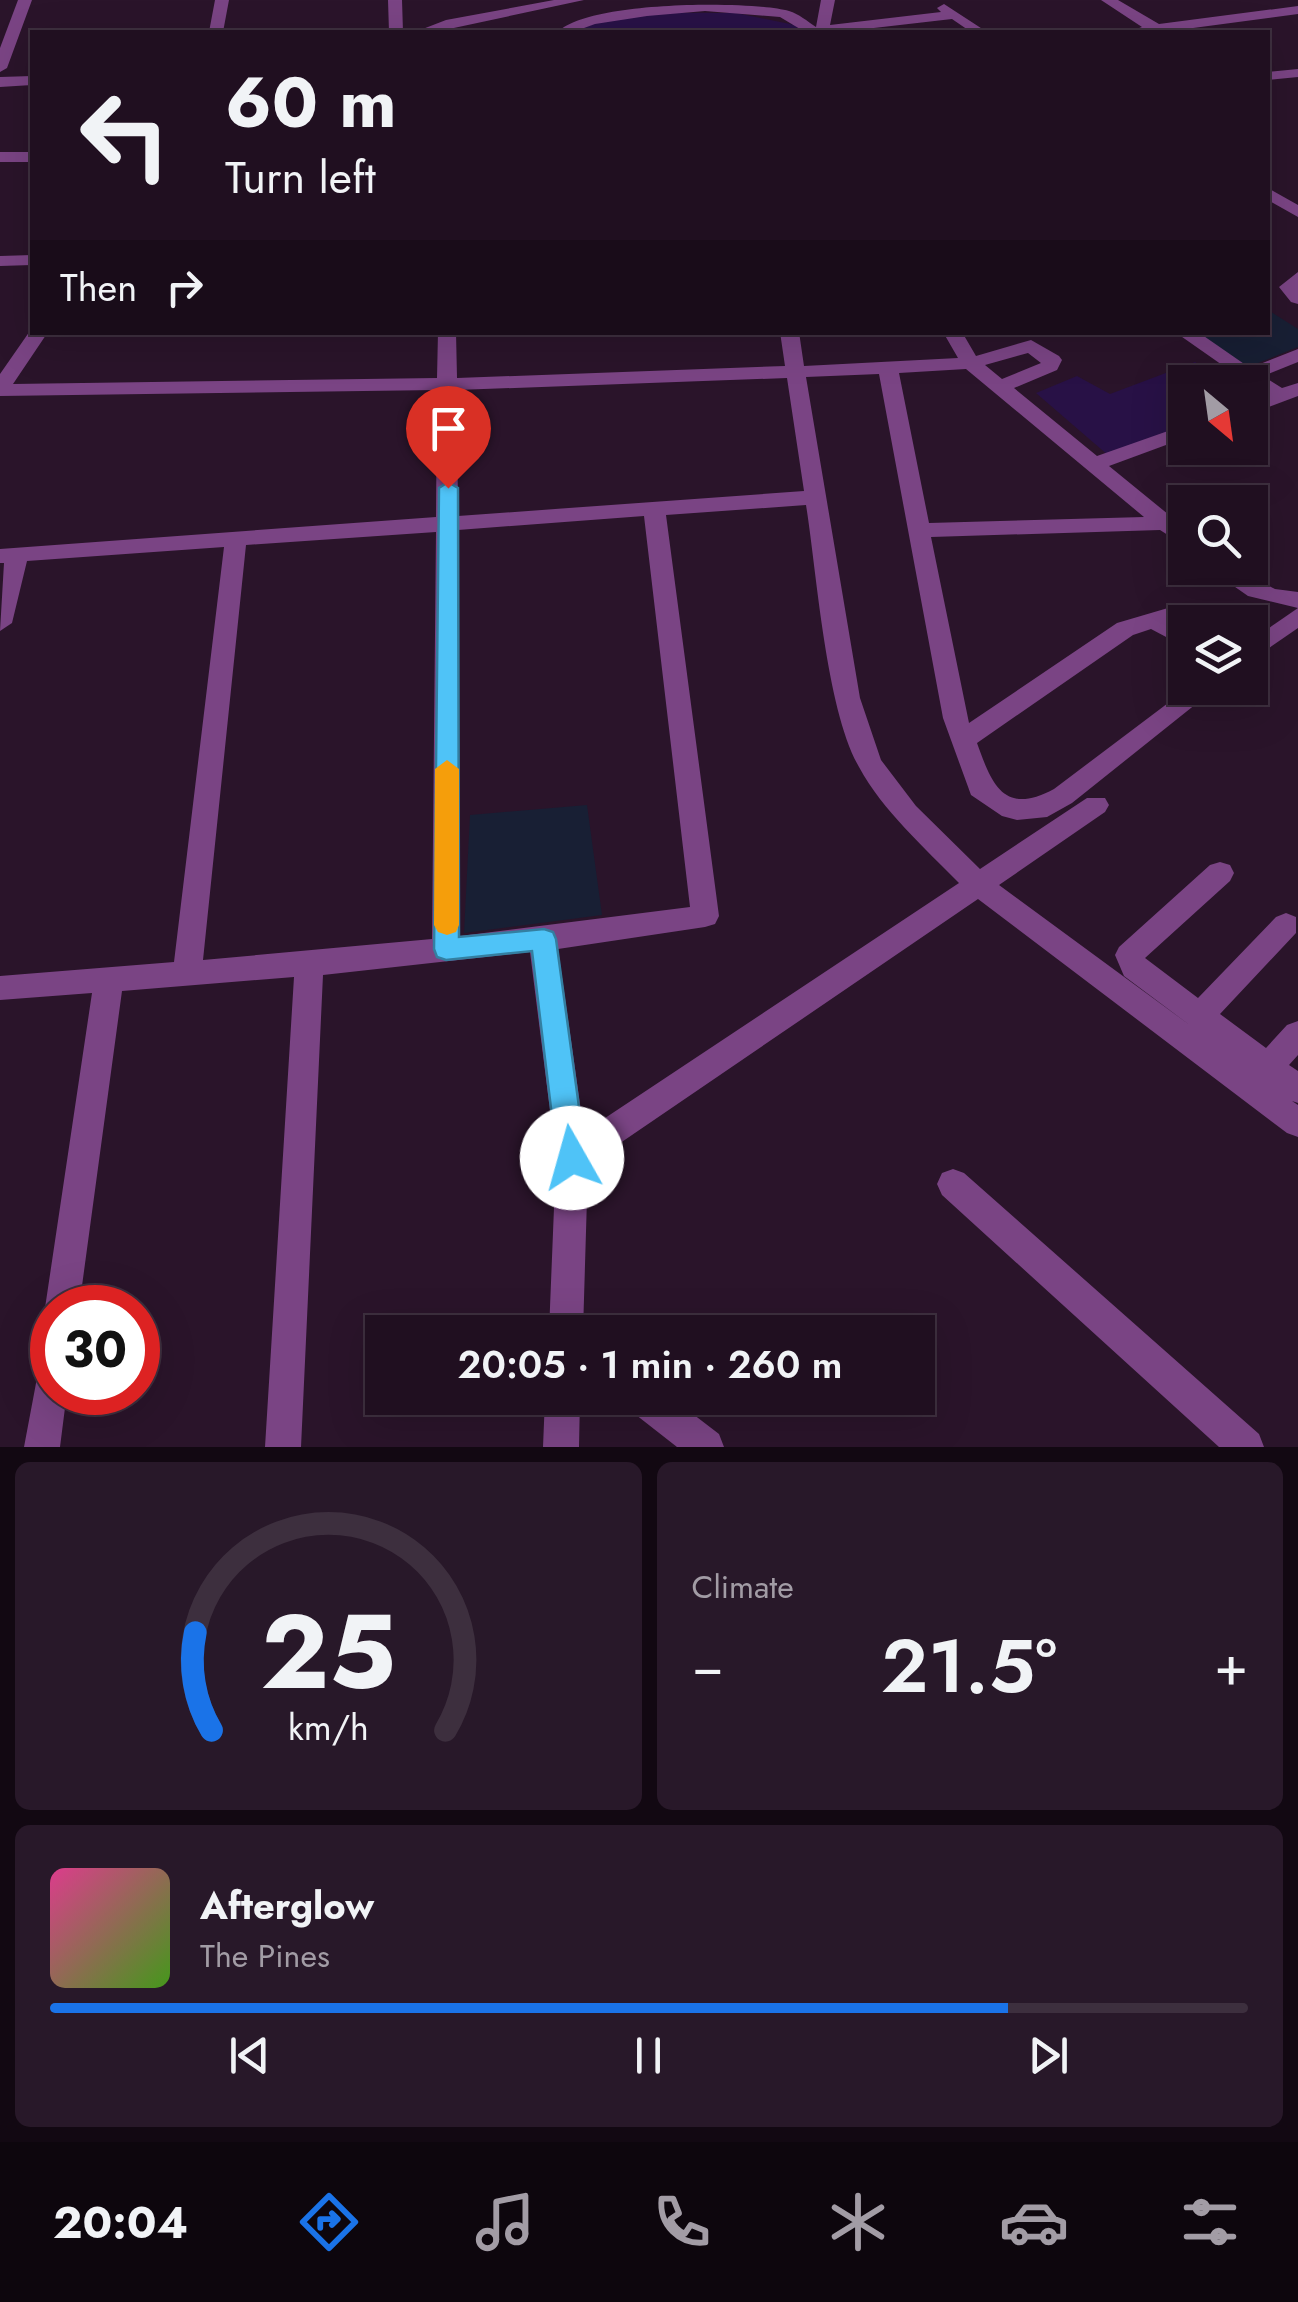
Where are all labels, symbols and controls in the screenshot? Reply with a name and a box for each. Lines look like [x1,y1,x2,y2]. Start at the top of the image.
text: 60 m [225,52,397,153]
icon: left [60,70,190,200]
text: Turn left [225,145,376,210]
text: Then [60,260,137,315]
icon: right [157,260,212,315]
north arrow [1168,365,1268,465]
map controls [1168,365,1268,705]
pin [406,386,491,489]
icon: arrive [421,401,476,456]
button: search [1168,485,1268,585]
button: layers [1168,605,1268,705]
position arrow [520,1106,624,1210]
speed limit sign: 30 [30,1285,160,1415]
text: 20:05 · 1 min · 260 m [458,1337,842,1392]
text: Climate [692,1564,794,1610]
text: 25 [261,1577,396,1727]
text: 21.5° [881,1612,1057,1720]
text: − [692,1626,724,1706]
text: + [1214,1626,1248,1706]
text: km/h [288,1702,369,1753]
text: Afterglow [200,1878,374,1933]
text: The Pines [200,1933,330,1979]
icon: previous [222,2028,277,2083]
icon: pause [621,2028,676,2083]
icon: next [1021,2028,1076,2083]
icon: directions [294,2187,364,2257]
icon: music [470,2187,540,2257]
icon: phone [647,2187,717,2257]
icon: climate [823,2187,893,2257]
icon: car [999,2187,1069,2257]
icon: filters [1175,2187,1245,2257]
text: 20:04 [53,2190,188,2255]

